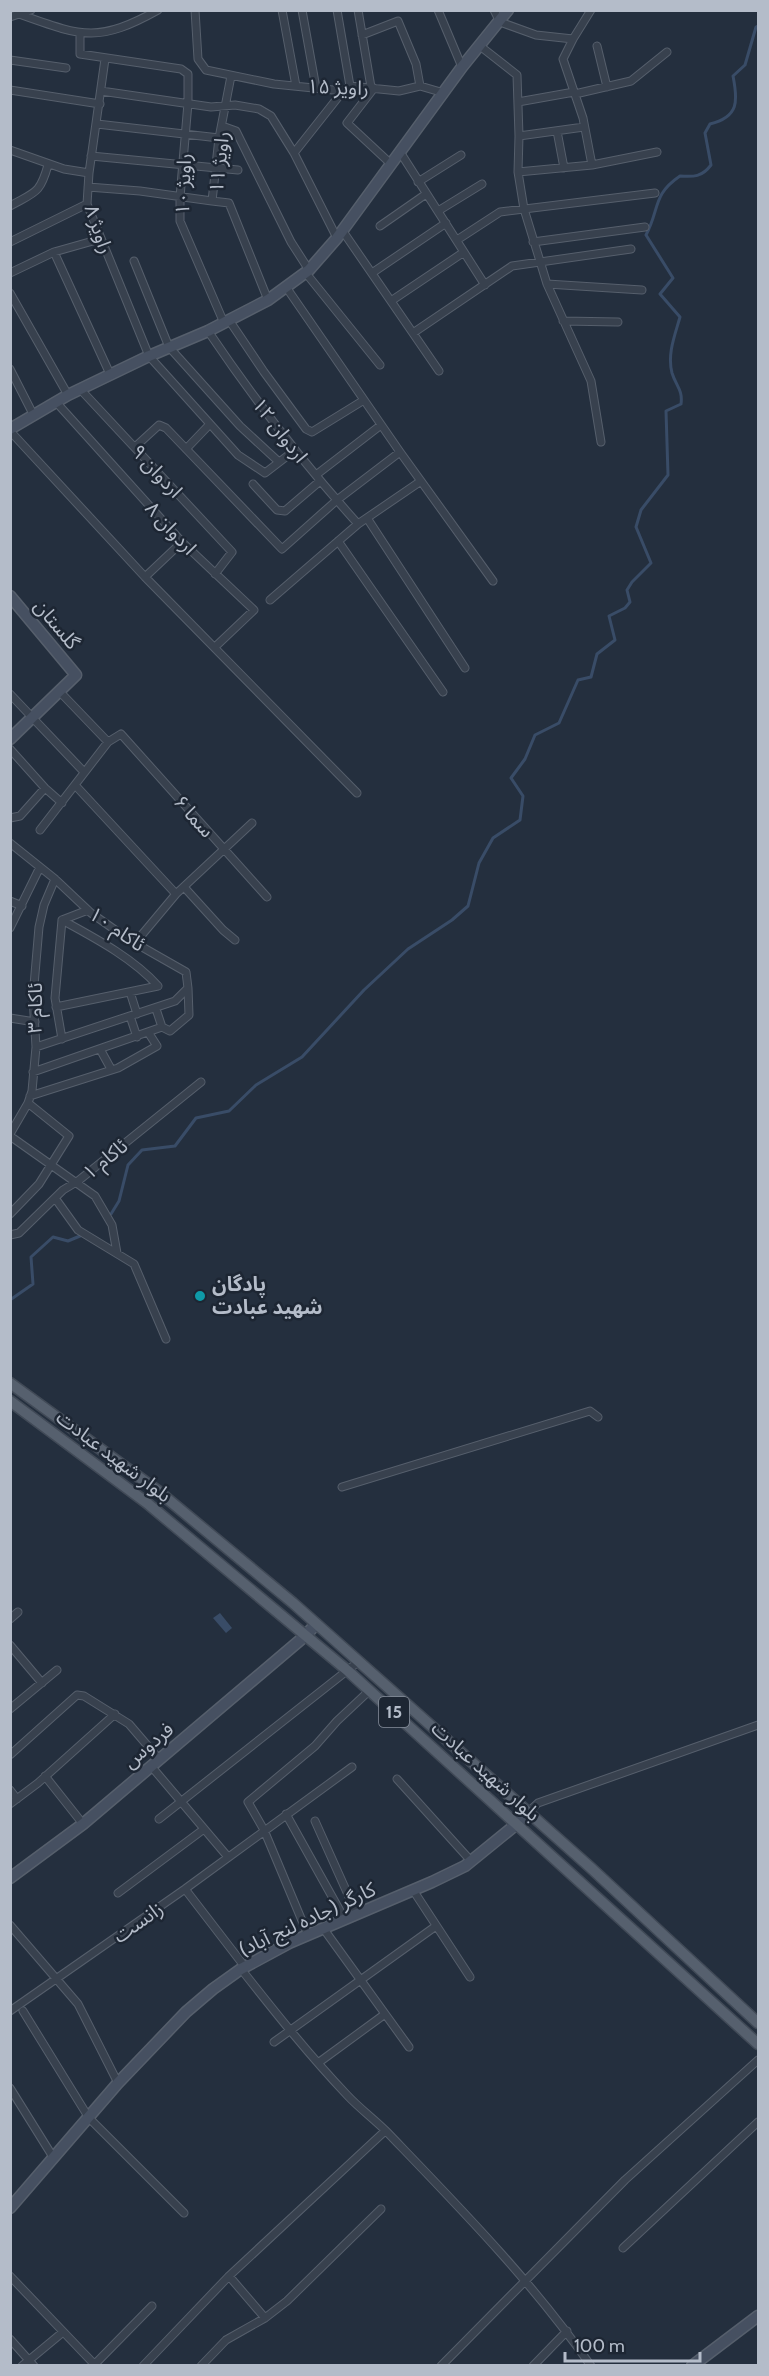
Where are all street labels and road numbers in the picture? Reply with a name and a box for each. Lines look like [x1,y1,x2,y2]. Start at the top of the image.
street label: راویژ ۱۵ [307,74,369,100]
street label: راویژ ۱۱ [204,130,234,194]
street label: راویژ ۱۰ [170,153,196,215]
street label: راویژ ۸ [79,201,119,257]
street label: اردوان ۱۲ [247,393,313,467]
street label: اردوان ۹ [126,439,188,503]
street label: اردوان ۸ [140,496,202,560]
street label: گلستان [29,594,85,655]
street label: سما ۶ [169,790,219,842]
street label: ئاکام ۱۰ [83,902,150,959]
street label: ئاکام ۳ [23,983,50,1033]
street label: ئاکام ۱ [78,1134,134,1187]
street label: بلوار شهید عبادت [52,1405,176,1507]
road number: 15 [379,1697,409,1727]
street label: بلوار شهید عبادت [427,1716,545,1826]
street label: فردوس [118,1717,178,1773]
street label: کارگر (جاده لنج آباد) [235,1876,381,1964]
street label: زانست [108,1896,168,1948]

